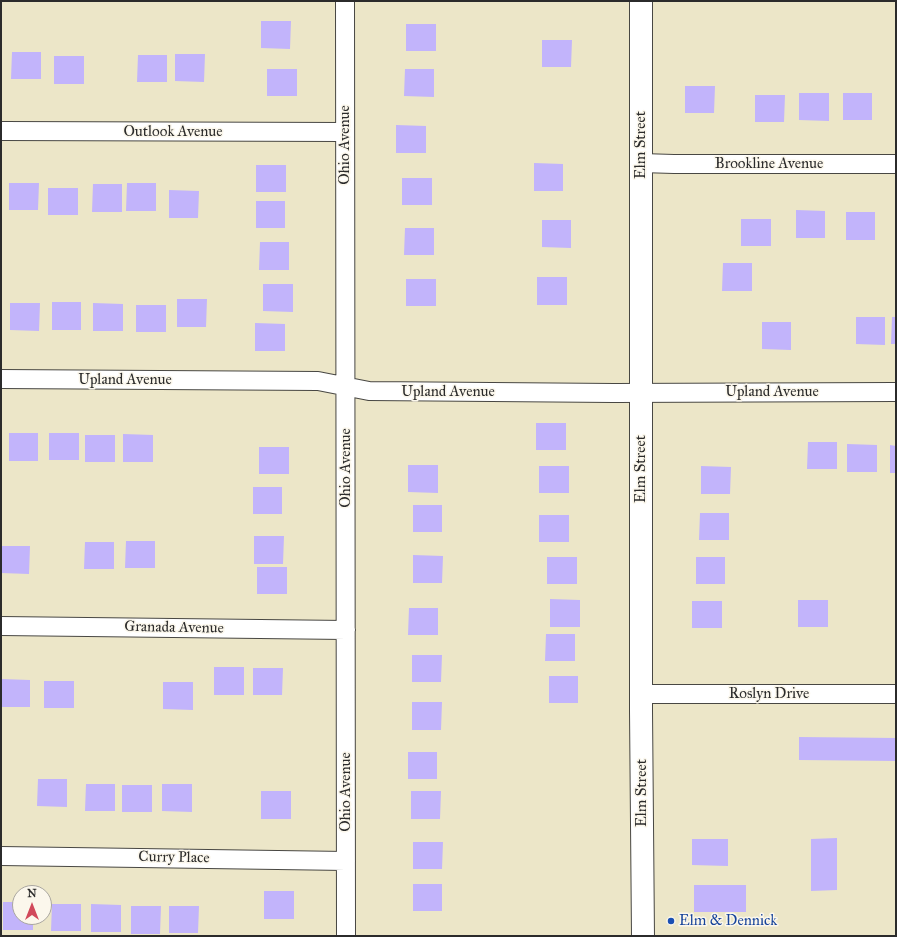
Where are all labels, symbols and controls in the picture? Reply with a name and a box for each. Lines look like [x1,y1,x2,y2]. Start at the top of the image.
street label: Ohio Avenue [336,105,354,185]
street label: Elm Street [632,111,650,179]
street label: Outlook Avenue [123,123,223,141]
street label: Brookline Avenue [715,155,823,173]
street label: Upland Avenue [78,371,172,389]
street label: Upland Avenue [401,383,495,401]
street label: Upland Avenue [725,383,819,401]
street label: Ohio Avenue [337,428,355,508]
street label: Elm Street [632,435,650,503]
street label: Granada Avenue [124,618,224,638]
street label: Roslyn Drive [729,685,809,703]
street label: Ohio Avenue [337,752,355,832]
street label: Elm Street [633,759,651,827]
street label: Curry Place [138,848,210,868]
north arrow [12,885,52,925]
text: N [27,887,37,900]
place label: Elm & Dennick [679,912,777,930]
marker: Elm & Dennick [666,916,676,926]

